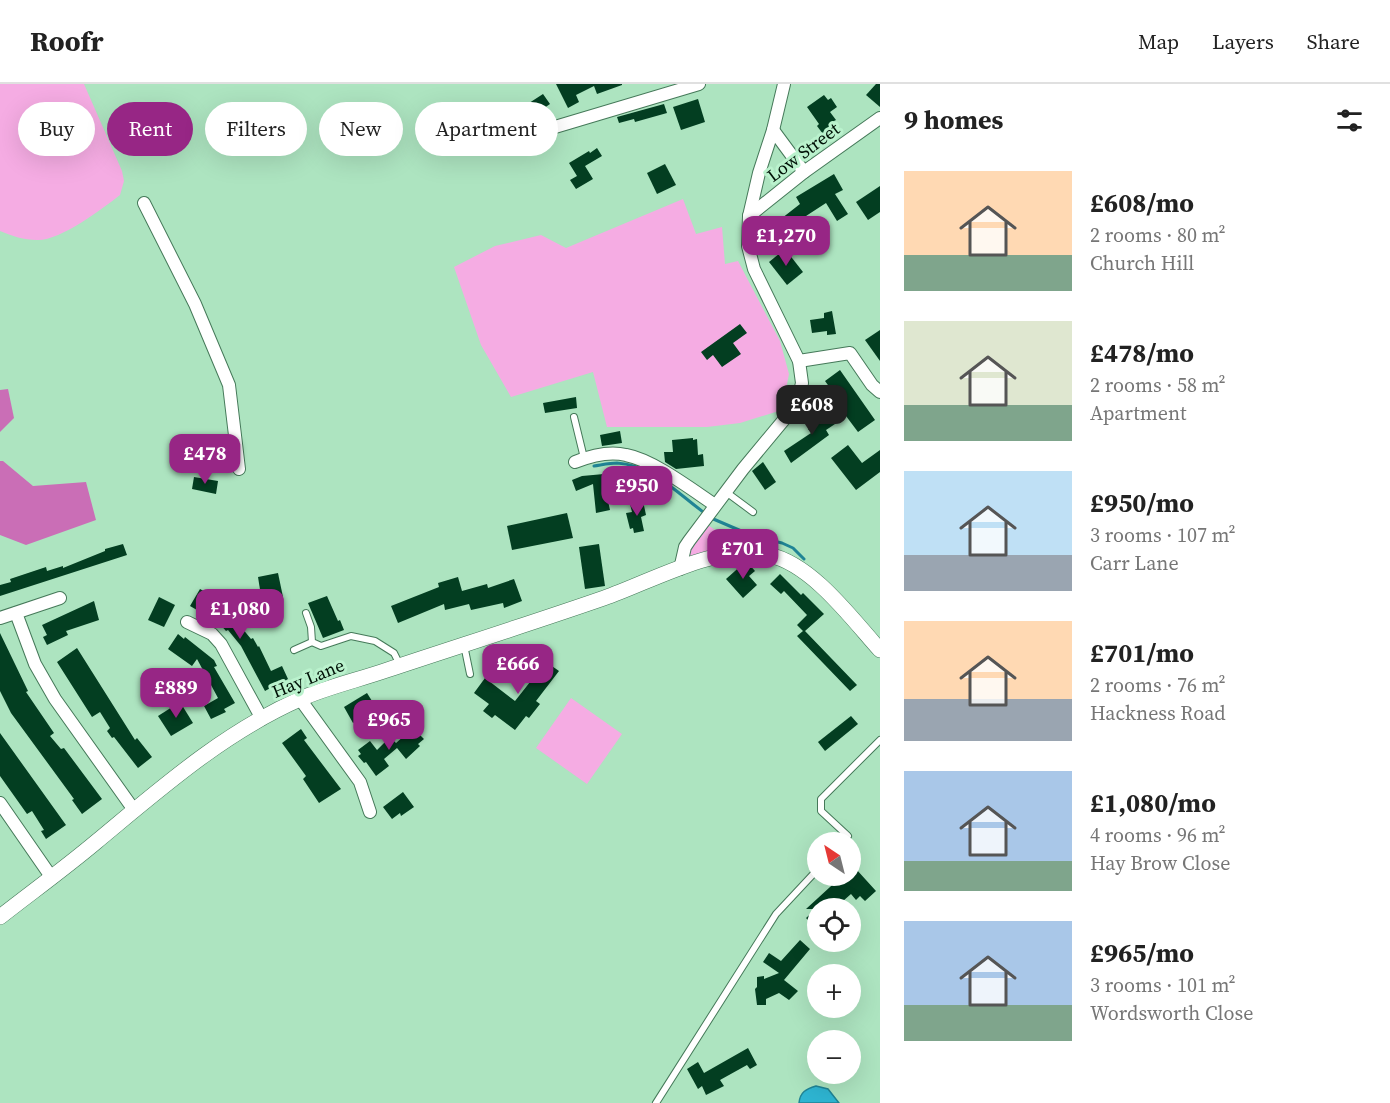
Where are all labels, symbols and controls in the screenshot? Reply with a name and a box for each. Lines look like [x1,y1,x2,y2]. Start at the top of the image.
text: Roofr [30,22,104,60]
text: Map [1138,27,1179,56]
text: Layers [1212,27,1274,56]
text: Share [1307,27,1360,56]
chip: Buy [18,102,95,156]
chip: Rent [107,102,193,156]
chip: Filters [205,102,307,156]
chip: New [319,102,403,156]
chip: Apartment [415,102,558,156]
text: 9 homes [904,102,1003,138]
icon: filters [1333,104,1366,137]
street label: Low Street [761,116,845,188]
text: £608/mo [1090,185,1194,221]
icon: home [952,195,1024,267]
pin: £1,270 [737,216,835,267]
text: £1,270 [756,221,816,249]
text: 2 rooms · 80 m² [1090,221,1226,249]
text: Church Hill [1090,249,1194,277]
text: £478/mo [1090,335,1194,371]
icon: home [952,345,1024,417]
text: 2 rooms · 58 m² [1090,371,1226,399]
pin: £608 [776,385,848,436]
text: £608 [790,390,834,418]
text: Apartment [1090,399,1187,427]
pin: £478 [169,434,241,485]
text: £478 [183,439,227,467]
pin: £950 [601,466,673,517]
text: £950 [615,471,659,499]
text: £950/mo [1090,485,1194,521]
icon: home [952,495,1024,567]
text: 3 rooms · 107 m² [1090,521,1236,549]
pin: £701 [707,529,779,580]
text: £701 [721,534,765,562]
text: Carr Lane [1090,549,1179,577]
pin: £1,080 [191,589,289,640]
text: £1,080 [210,594,270,622]
text: £701/mo [1090,635,1194,671]
pin: £666 [482,644,554,695]
icon: home [952,645,1024,717]
text: £666 [496,649,540,677]
street label: Hay Lane [268,652,348,704]
pin: £889 [140,668,212,719]
text: 2 rooms · 76 m² [1090,671,1226,699]
text: £889 [154,673,198,701]
text: Hackness Road [1090,699,1226,727]
pin: £965 [353,700,425,751]
text: £965 [367,705,411,733]
text: £1,080/mo [1090,785,1216,821]
icon: home [952,795,1024,867]
text: 4 rooms · 96 m² [1090,821,1226,849]
north arrow [807,832,861,886]
map controls [807,832,861,1084]
text: Hay Brow Close [1090,849,1230,877]
button: locate [807,898,861,952]
text: £965/mo [1090,935,1194,971]
icon: home [952,945,1024,1017]
button: + [807,964,861,1018]
text: 3 rooms · 101 m² [1090,971,1236,999]
text: Wordsworth Close [1090,999,1253,1027]
button: − [807,1030,861,1084]

